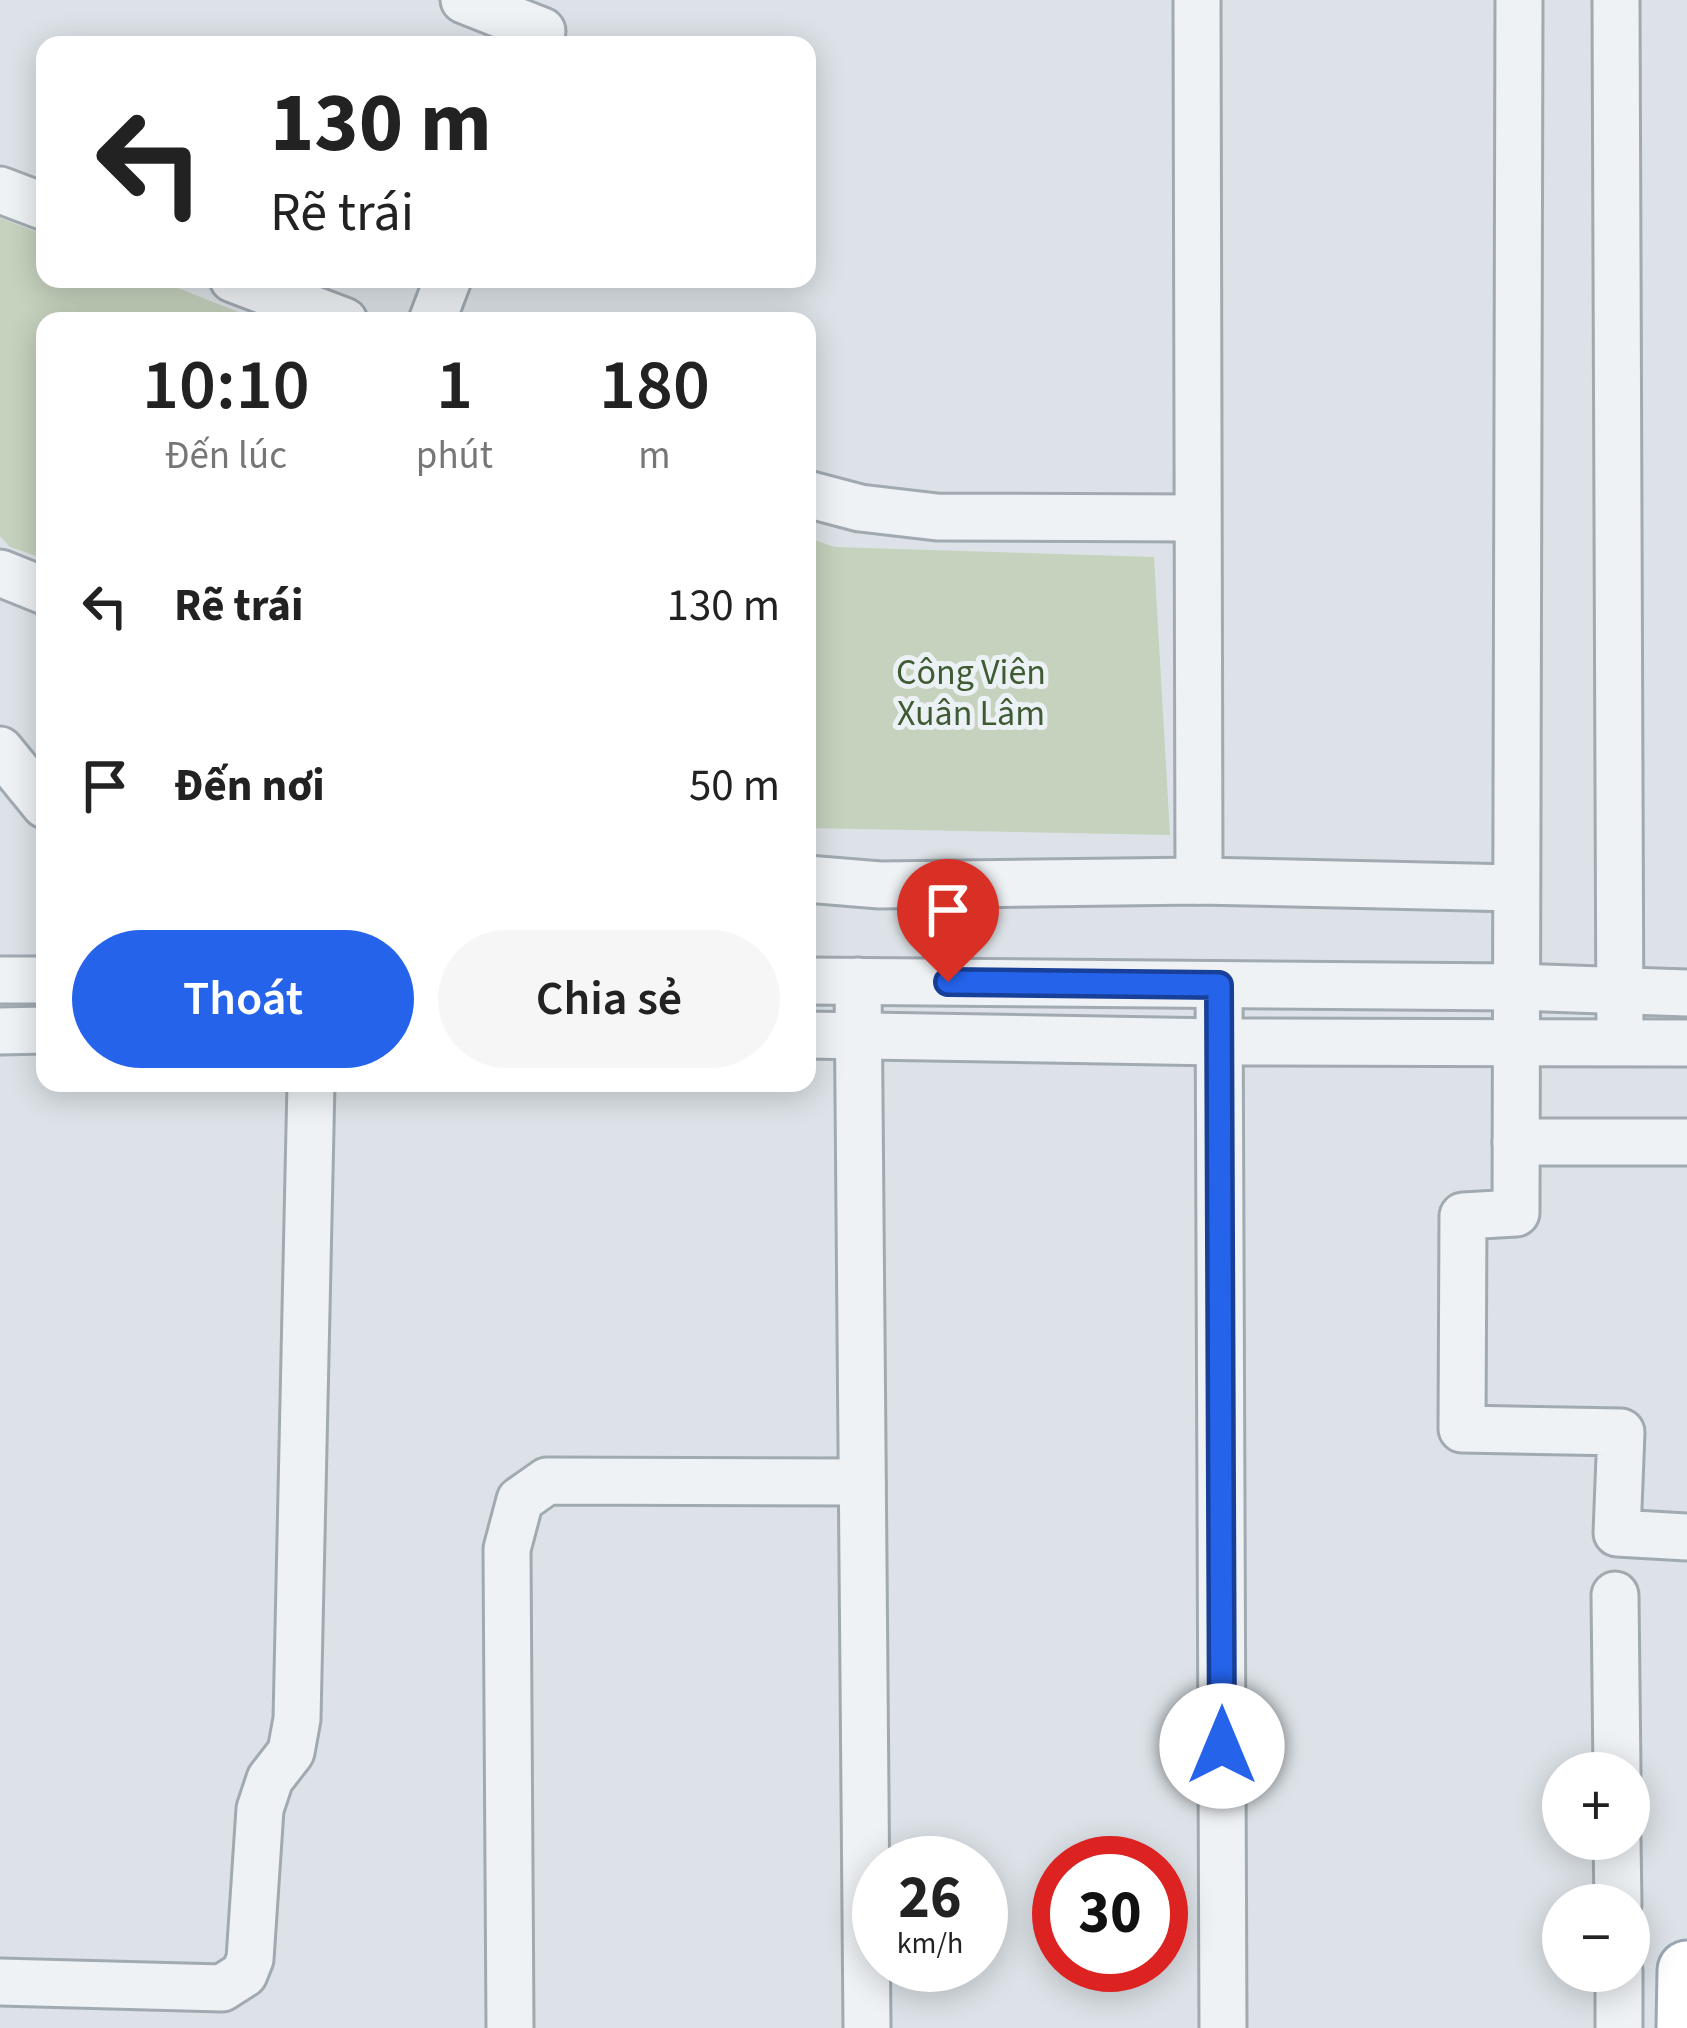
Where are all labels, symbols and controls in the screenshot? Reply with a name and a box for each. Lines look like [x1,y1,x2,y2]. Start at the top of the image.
text: 130 m [270,64,492,184]
icon: left [72,84,228,240]
text: Rẽ trái [270,175,414,252]
text: 10:10 [142,334,310,437]
text: 1 [436,334,473,437]
text: 180 [599,334,710,437]
text: Đến lúc [165,428,287,484]
text: phút [416,428,493,484]
text: m [638,428,671,484]
icon: left [72,573,138,639]
text: Rẽ trái [174,574,303,638]
text: 130 m [667,574,780,638]
park label: Công Viên Xuân Lâm [896,647,1046,739]
icon: arrive [72,753,138,819]
text: Đến nơi [174,754,325,818]
text: 50 m [689,754,780,818]
pin [897,859,999,982]
icon: arrive [915,877,981,943]
button: Thoát [72,930,414,1068]
button: Chia sẻ [438,930,780,1068]
position arrow [1159,1683,1285,1809]
map controls [1542,1752,1650,1992]
button: + [1542,1752,1650,1860]
speed limit sign: 30 [1032,1836,1188,1992]
text: 26 [898,1856,962,1941]
button: − [1542,1884,1650,1992]
text: km/h [897,1922,963,1965]

